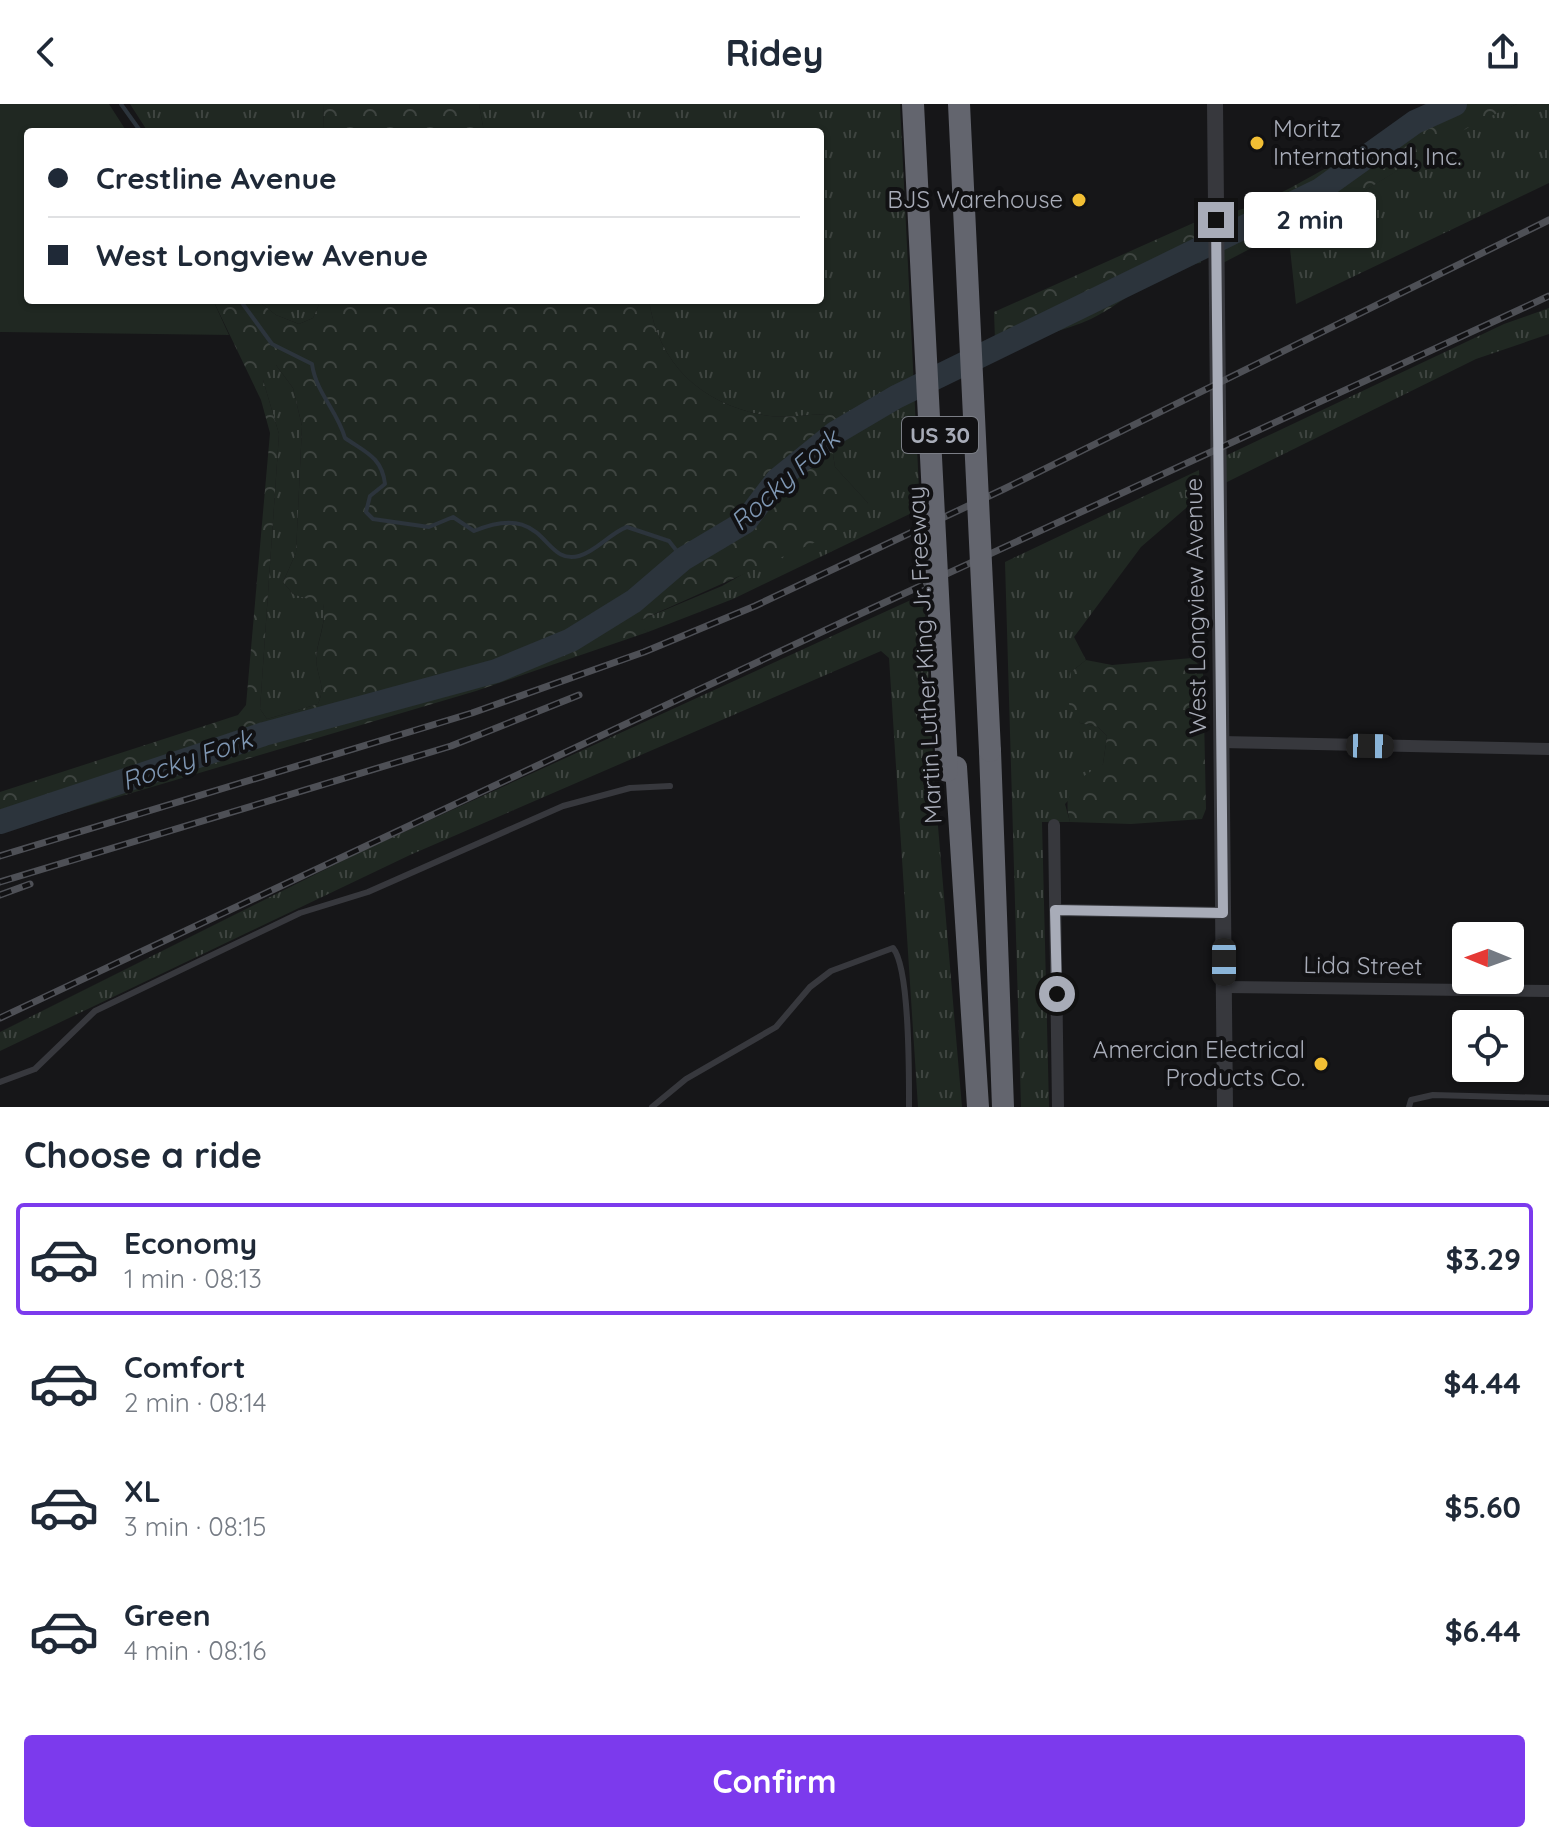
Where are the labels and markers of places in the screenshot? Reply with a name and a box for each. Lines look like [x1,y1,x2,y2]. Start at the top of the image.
place label: Moritz International, Inc. [1273,113,1462,171]
marker: Moritz International, Inc. [1248,134,1266,152]
place label: BJS Warehouse [887,184,1063,214]
marker: BJS Warehouse [1070,191,1088,209]
place label: Amercian Electrical Products Co. [1093,1034,1305,1092]
marker: Amercian Electrical Products Co. [1312,1055,1330,1073]

